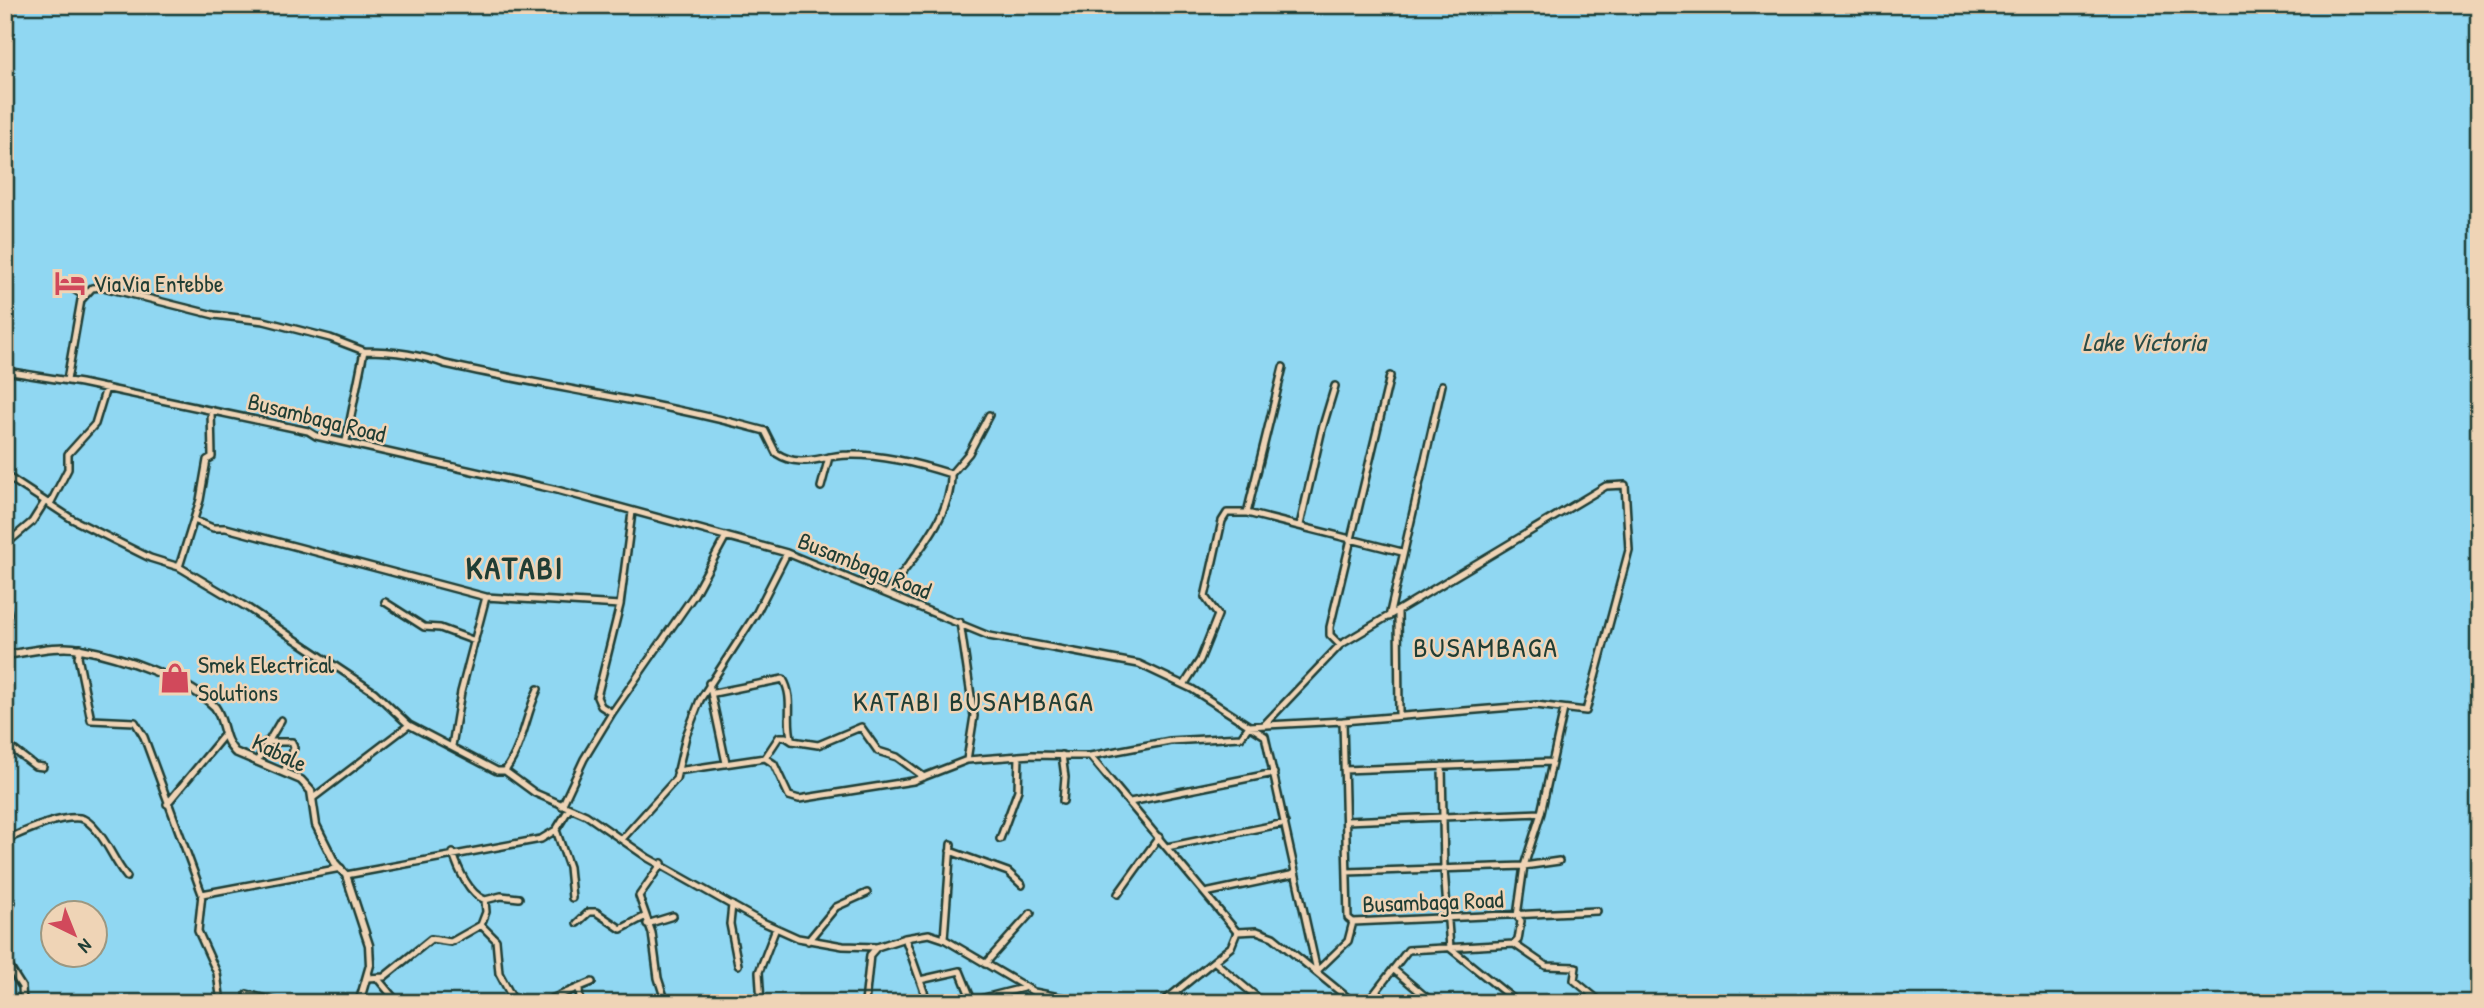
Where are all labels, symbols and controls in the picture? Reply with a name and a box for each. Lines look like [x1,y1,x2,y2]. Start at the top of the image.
hotel icon: ViaVia Entebbe [53,266,87,300]
place label: ViaVia Entebbe [93,267,224,299]
water label: Lake Victoria [2083,324,2208,359]
street label: Busambaga Road [245,384,389,450]
street label: Busambaga Road [794,524,936,606]
district label: KATABI [466,546,564,589]
district label: BUSAMBAGA [1413,628,1559,666]
place label: Smek Electrical Solutions [198,648,335,708]
shop icon: Smek Electrical Solutions [158,661,192,695]
district label: KATABI BUSAMBAGA [853,682,1095,720]
street label: Kabale [247,725,313,779]
street label: Busambaga Road [1362,883,1504,919]
north arrow [38,900,108,970]
text: N [73,933,98,959]

